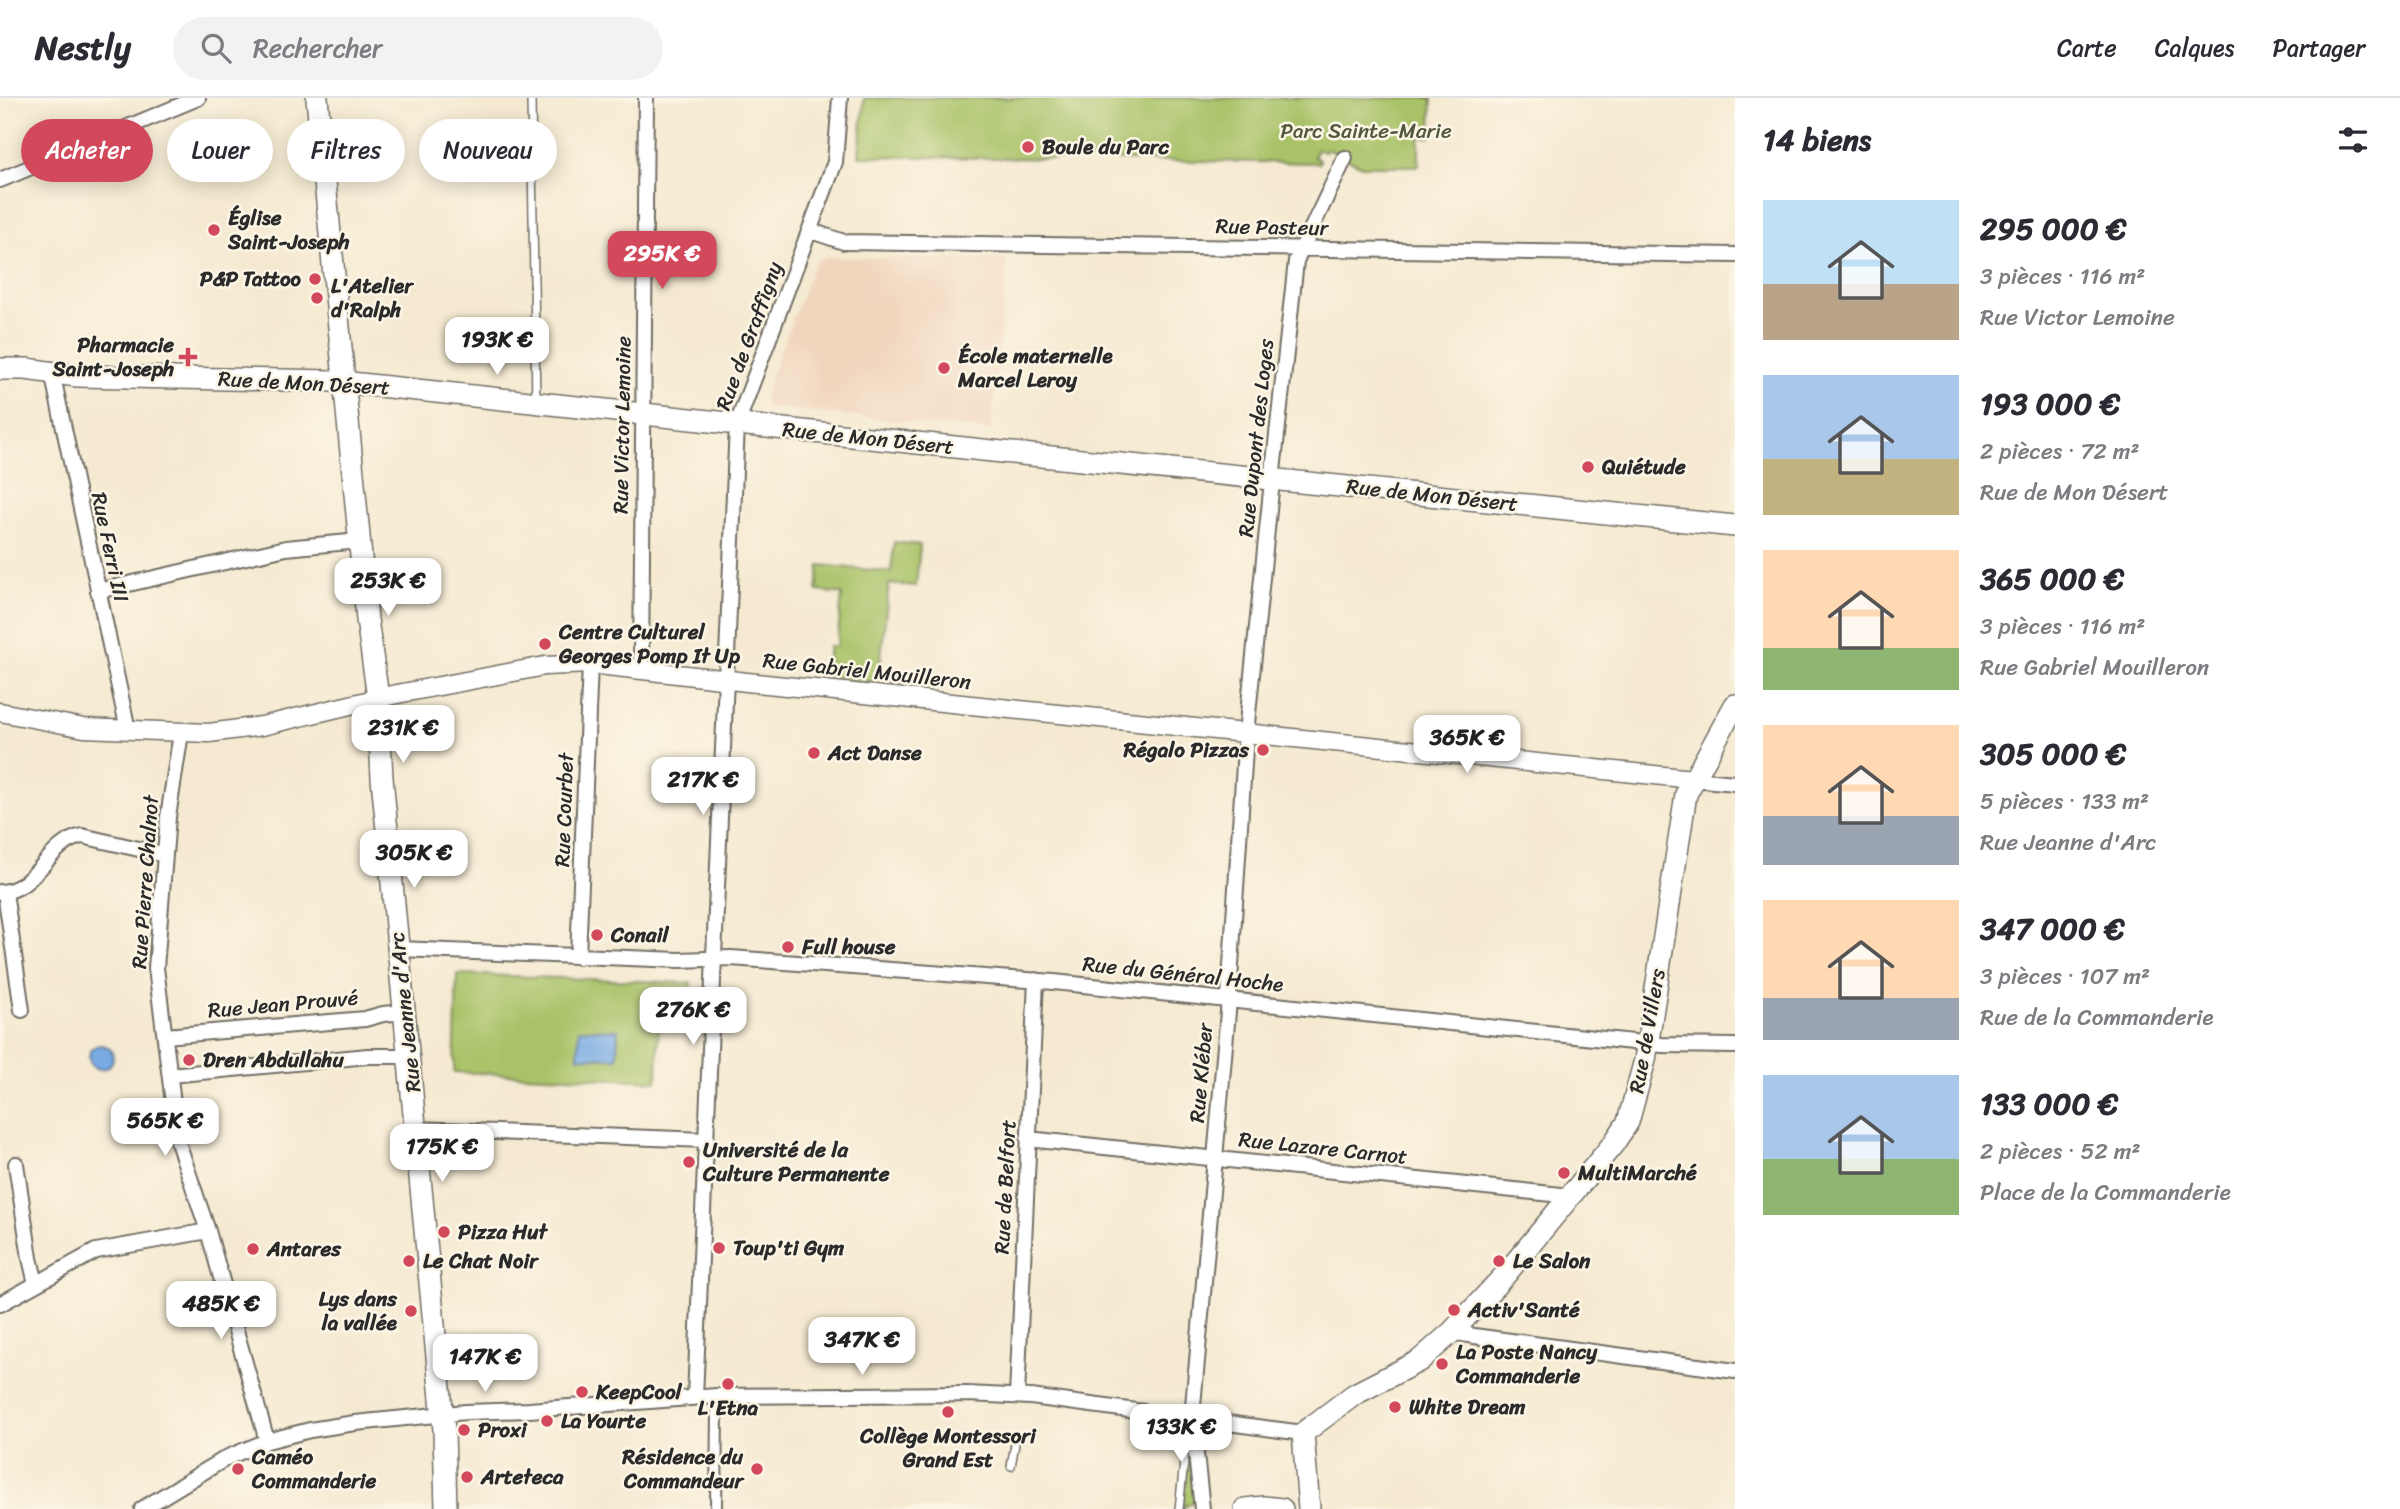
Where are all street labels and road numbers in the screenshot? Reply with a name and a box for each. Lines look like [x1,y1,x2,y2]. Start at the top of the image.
street label: Rue Pasteur [1215,207,1330,247]
street label: Rue de Graffigny [704,256,794,416]
street label: Rue Victor Lemoine [601,336,643,514]
street label: Rue Dupont des Loges [1227,337,1285,539]
street label: Rue de Mon Désert [217,360,391,406]
street label: Rue de Mon Désert [780,410,956,466]
street label: Rue de Mon Désert [1344,467,1520,523]
street label: Rue Ferri III [80,488,140,606]
street label: Rue Gabriel Mouilleron [761,641,973,701]
street label: Rue Courbet [543,751,585,868]
street label: Rue Pierre Chalnot [120,792,170,970]
street label: Rue Jeanne d'Arc [378,930,432,1094]
street label: Rue du Général Hoche [1081,945,1285,1003]
street label: Rue de Villers [1617,965,1677,1096]
street label: Rue Jean Prouvé [206,978,360,1029]
street label: Rue Kléber [1178,1020,1224,1124]
street label: Rue de Belfort [983,1119,1027,1255]
street label: Rue Lazare Carnot [1237,1120,1409,1176]

